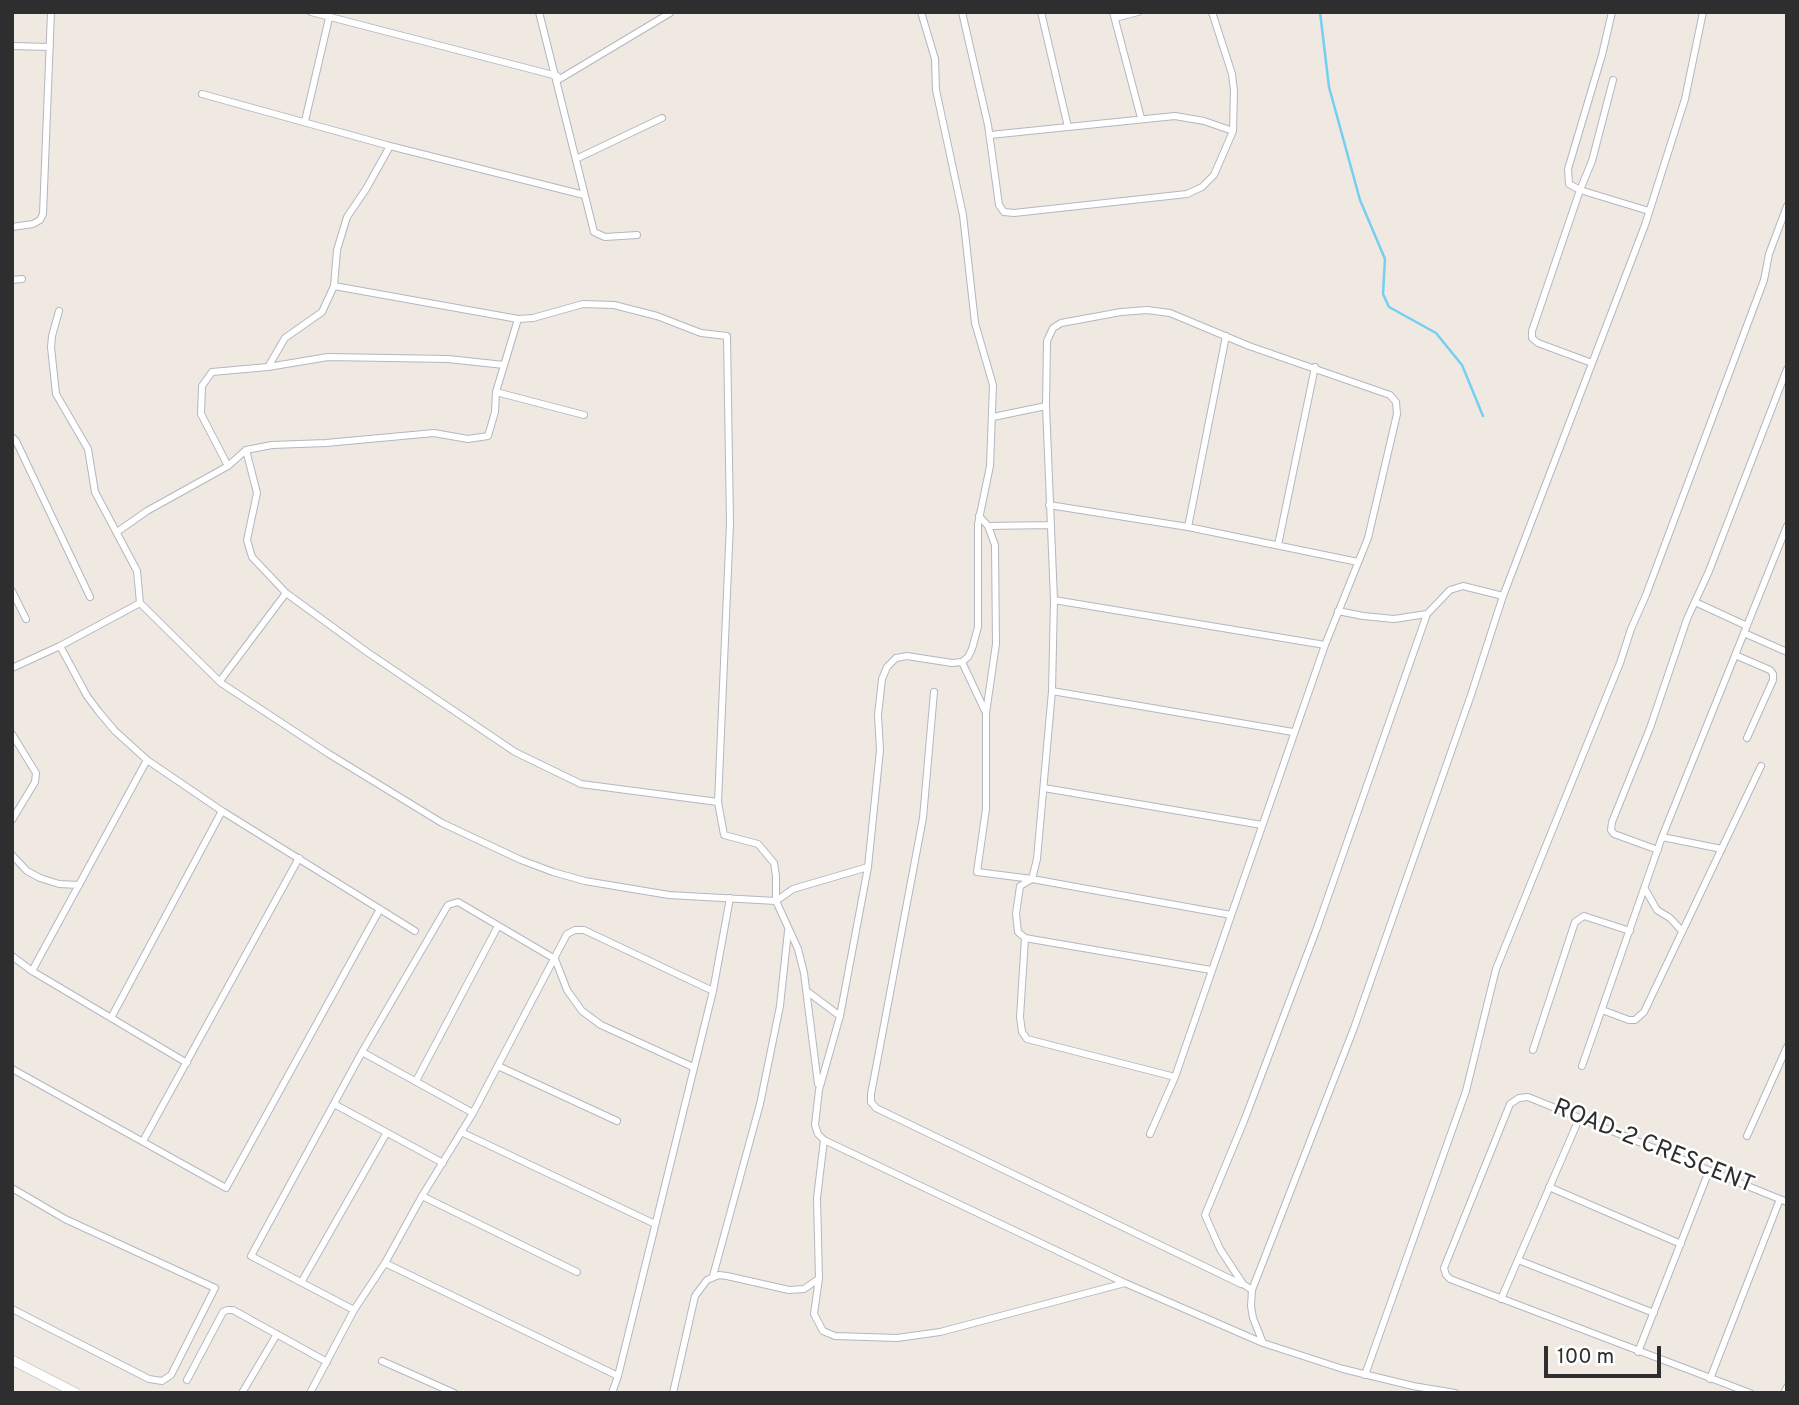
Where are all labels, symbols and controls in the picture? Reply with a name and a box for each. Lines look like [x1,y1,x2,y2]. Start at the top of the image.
street label: ROAD-2 CRESCENT [1548,1094,1758,1202]
scale bar [1547,1332,1664,1376]
text: 100 m [1557,1344,1614,1371]

